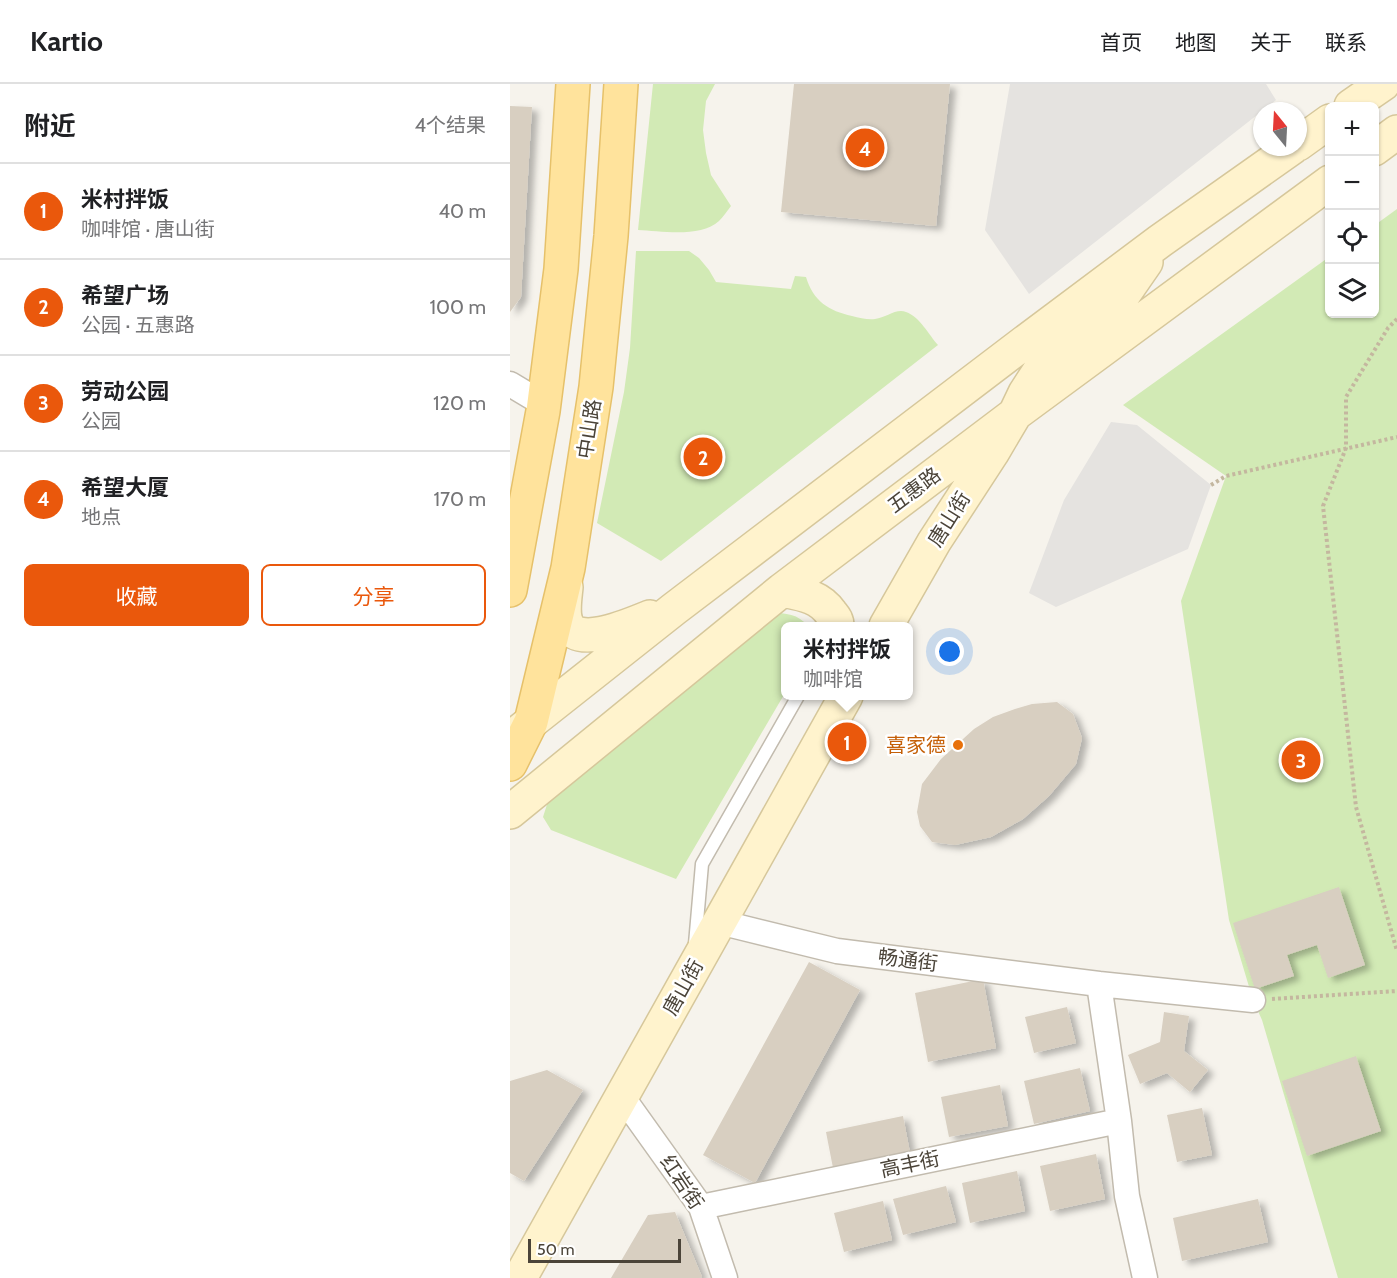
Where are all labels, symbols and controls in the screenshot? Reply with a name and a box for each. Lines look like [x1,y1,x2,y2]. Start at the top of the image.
text: Kartio [30,24,103,58]
text: 首页 [1100,30,1142,55]
text: 地图 [1175,30,1217,55]
text: 关于 [1250,30,1292,55]
text: 联系 [1325,30,1367,55]
north arrow [1253,102,1307,156]
map controls [1325,102,1379,318]
button: + [1325,102,1379,156]
text: 附近 [24,110,76,142]
text: 4个结果 [414,113,486,137]
pin: 4 [846,126,884,170]
button: − [1325,156,1379,210]
text: 米村拌饭 [81,186,169,213]
text: 1 [40,199,47,223]
text: 40 m [438,199,486,223]
button: locate [1325,210,1379,264]
text: 咖啡馆 · 唐山街 [81,217,215,241]
button: layers [1325,264,1379,318]
text: 希望广场 [81,282,169,309]
text: 2 [38,295,49,319]
text: 100 m [430,295,486,319]
text: 公园 · 五惠路 [81,313,195,337]
text: 劳动公园 [81,378,169,405]
text: 3 [38,391,49,415]
text: 120 m [433,391,486,415]
street label: 中山路 [572,397,606,461]
text: 公园 [81,409,121,433]
pin: 2 [684,434,722,479]
street label: 五惠路 [883,462,945,518]
text: 希望大厦 [81,474,169,501]
text: 4 [37,487,50,511]
text: 170 m [434,487,486,511]
street label: 唐山街 [923,487,975,551]
text: 地点 [81,505,121,529]
button: 收藏 [24,564,249,626]
button: 分享 [261,564,486,626]
popup [781,622,913,700]
text: 米村拌饭 [803,636,891,663]
your location [935,637,964,666]
text: 咖啡馆 [803,667,863,691]
pin: 1 [828,720,866,764]
place label: 喜家德 [886,733,946,757]
marker: 喜家德 [951,738,965,752]
pin: 3 [1282,738,1320,782]
street label: 畅通街 [877,944,939,976]
street label: 唐山街 [658,955,708,1019]
street label: 高丰街 [878,1146,942,1182]
street label: 红岩街 [655,1150,709,1214]
scale bar [528,1236,681,1264]
text: 50 m [537,1240,574,1259]

